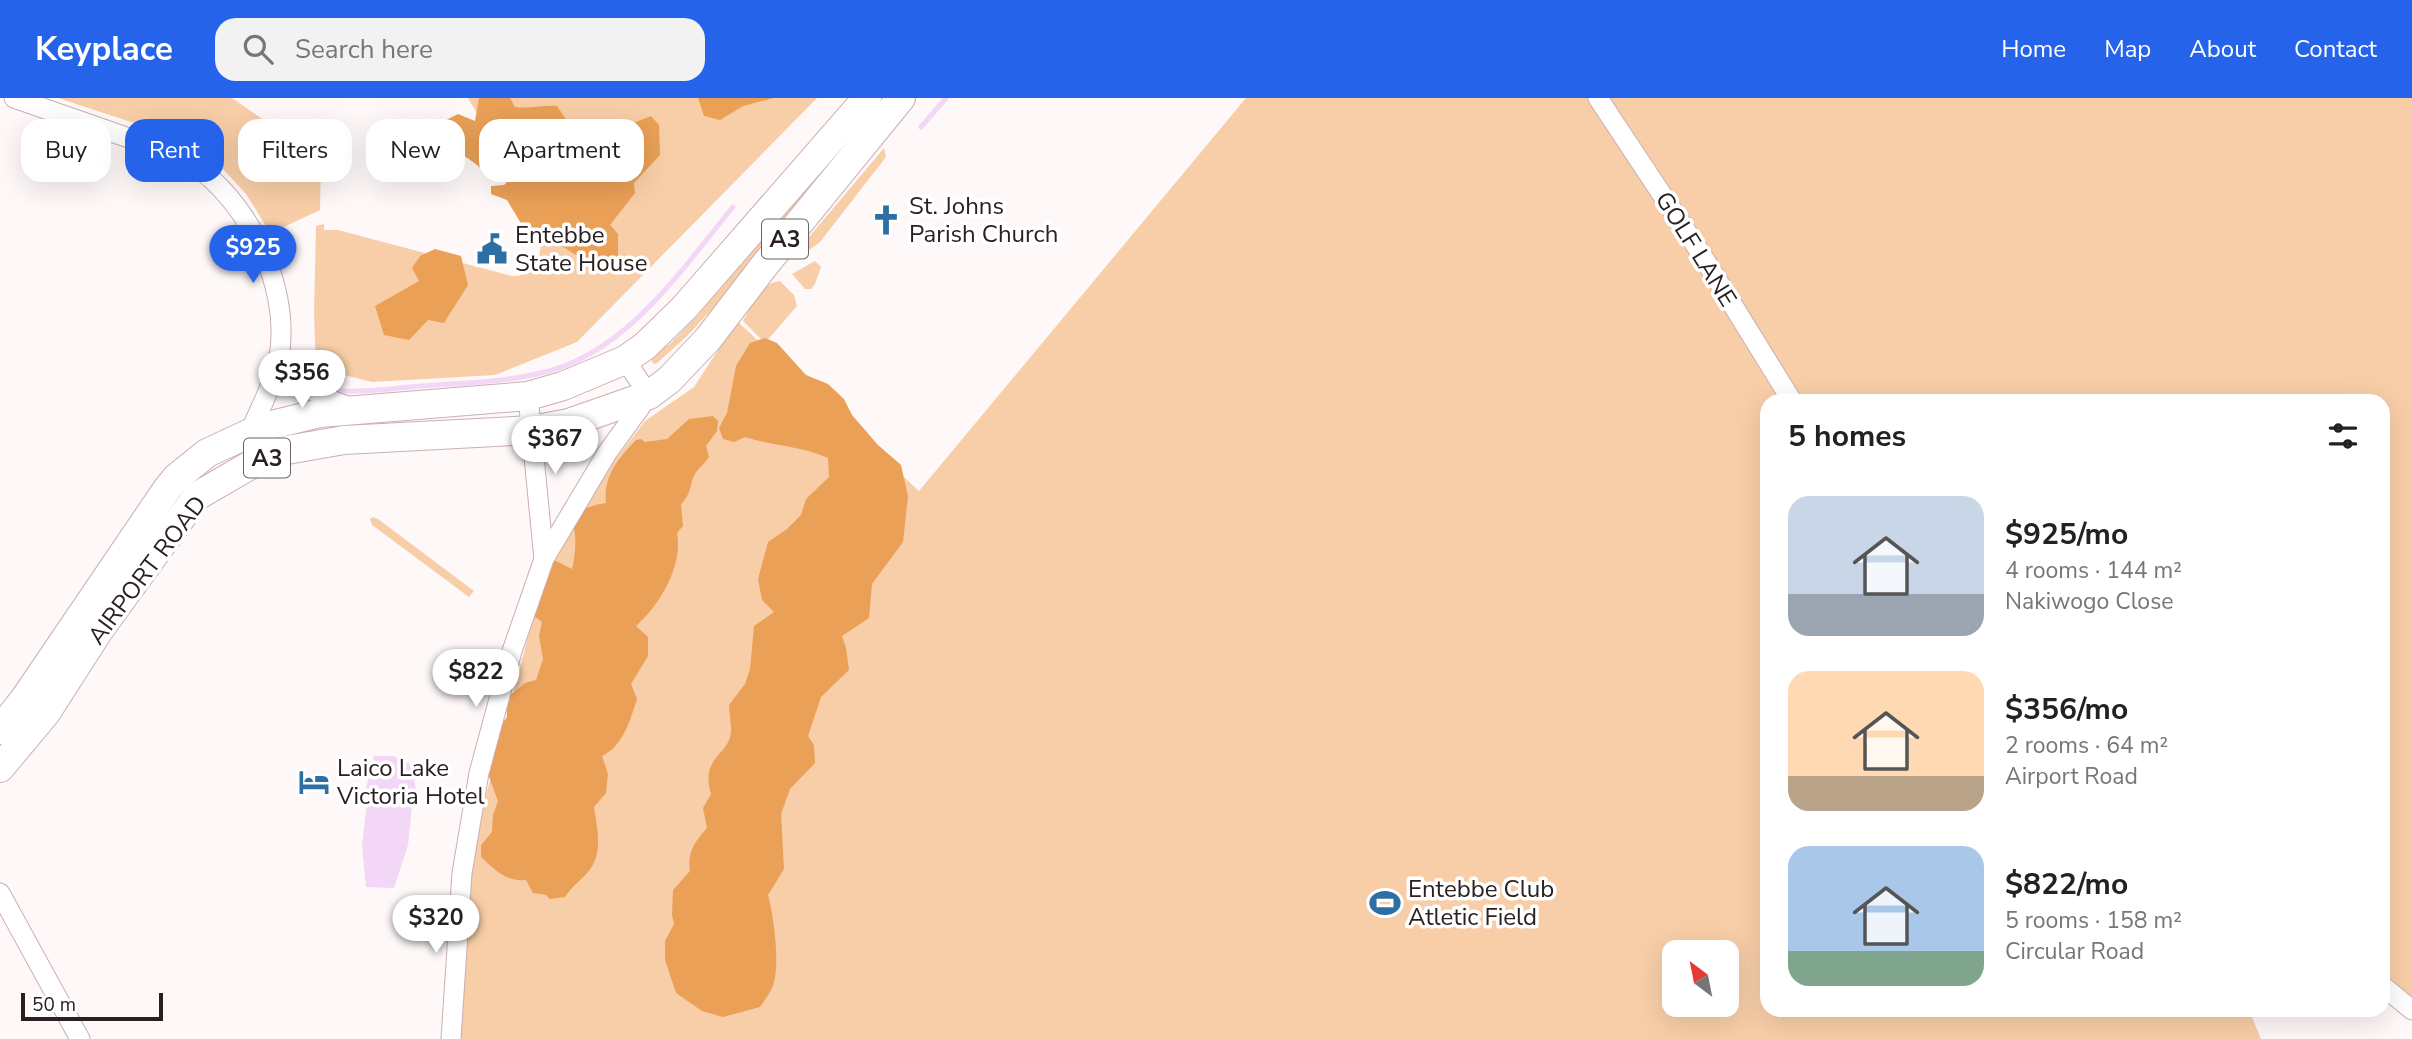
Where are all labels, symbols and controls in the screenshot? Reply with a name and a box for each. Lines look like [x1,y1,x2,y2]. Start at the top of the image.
search box [215,18,705,81]
text: Keyplace [35,27,173,72]
icon: search [239,30,277,68]
text: Search here [295,32,433,67]
text: Home [2001,33,2066,65]
text: Map [2104,33,2151,65]
text: About [2189,33,2256,65]
text: Contact [2294,33,2377,65]
chip: Buy [21,119,111,182]
chip: Rent [125,119,224,182]
chip: Filters [238,119,352,182]
chip: New [366,119,465,182]
chip: Apartment [479,119,644,182]
street label: GOLF LANE [1648,185,1744,313]
place label: St. Johns Parish Church [909,190,1058,250]
church icon: St. Johns Parish Church [869,203,903,237]
place label: Entebbe State House [515,219,647,279]
road number: A3 [762,220,808,258]
pin: $925 [212,226,294,285]
text: $925 [225,232,281,263]
public building icon: Entebbe State House [475,232,509,266]
pin: $356 [261,350,343,410]
text: $356 [274,357,330,388]
pin: $367 [514,416,596,476]
text: 5 homes [1788,416,1906,457]
icon: filters [2324,417,2362,455]
text: $367 [527,423,583,454]
road number: A3 [244,438,290,478]
street label: AIRPORT ROAD [80,489,214,651]
text: $925/mo [2005,514,2128,555]
icon: home [1844,524,1928,608]
text: 4 rooms · 144 m² [2005,555,2182,586]
text: Nakiwogo Close [2005,586,2173,617]
pin: $822 [435,650,517,709]
text: $822 [448,656,504,687]
text: $356/mo [2005,689,2128,730]
icon: home [1844,699,1928,783]
text: 2 rooms · 64 m² [2005,730,2168,761]
place label: Laico Lake Victoria Hotel [336,752,485,812]
text: Airport Road [2005,761,2138,792]
hotel icon: Laico Lake Victoria Hotel [297,765,331,799]
text: $822/mo [2005,864,2128,905]
place label: Entebbe Club Atletic Field [1408,873,1554,933]
icon: home [1844,874,1928,958]
sports icon: Entebbe Club Atletic Field [1368,886,1402,920]
pin: $320 [395,896,477,955]
text: $320 [408,902,464,933]
text: 5 rooms · 158 m² [2005,905,2182,936]
text: Circular Road [2005,936,2144,967]
north arrow [1662,940,1740,1017]
map controls [1662,940,1739,1017]
scale bar [21,990,163,1022]
text: 50 m [32,992,76,1018]

